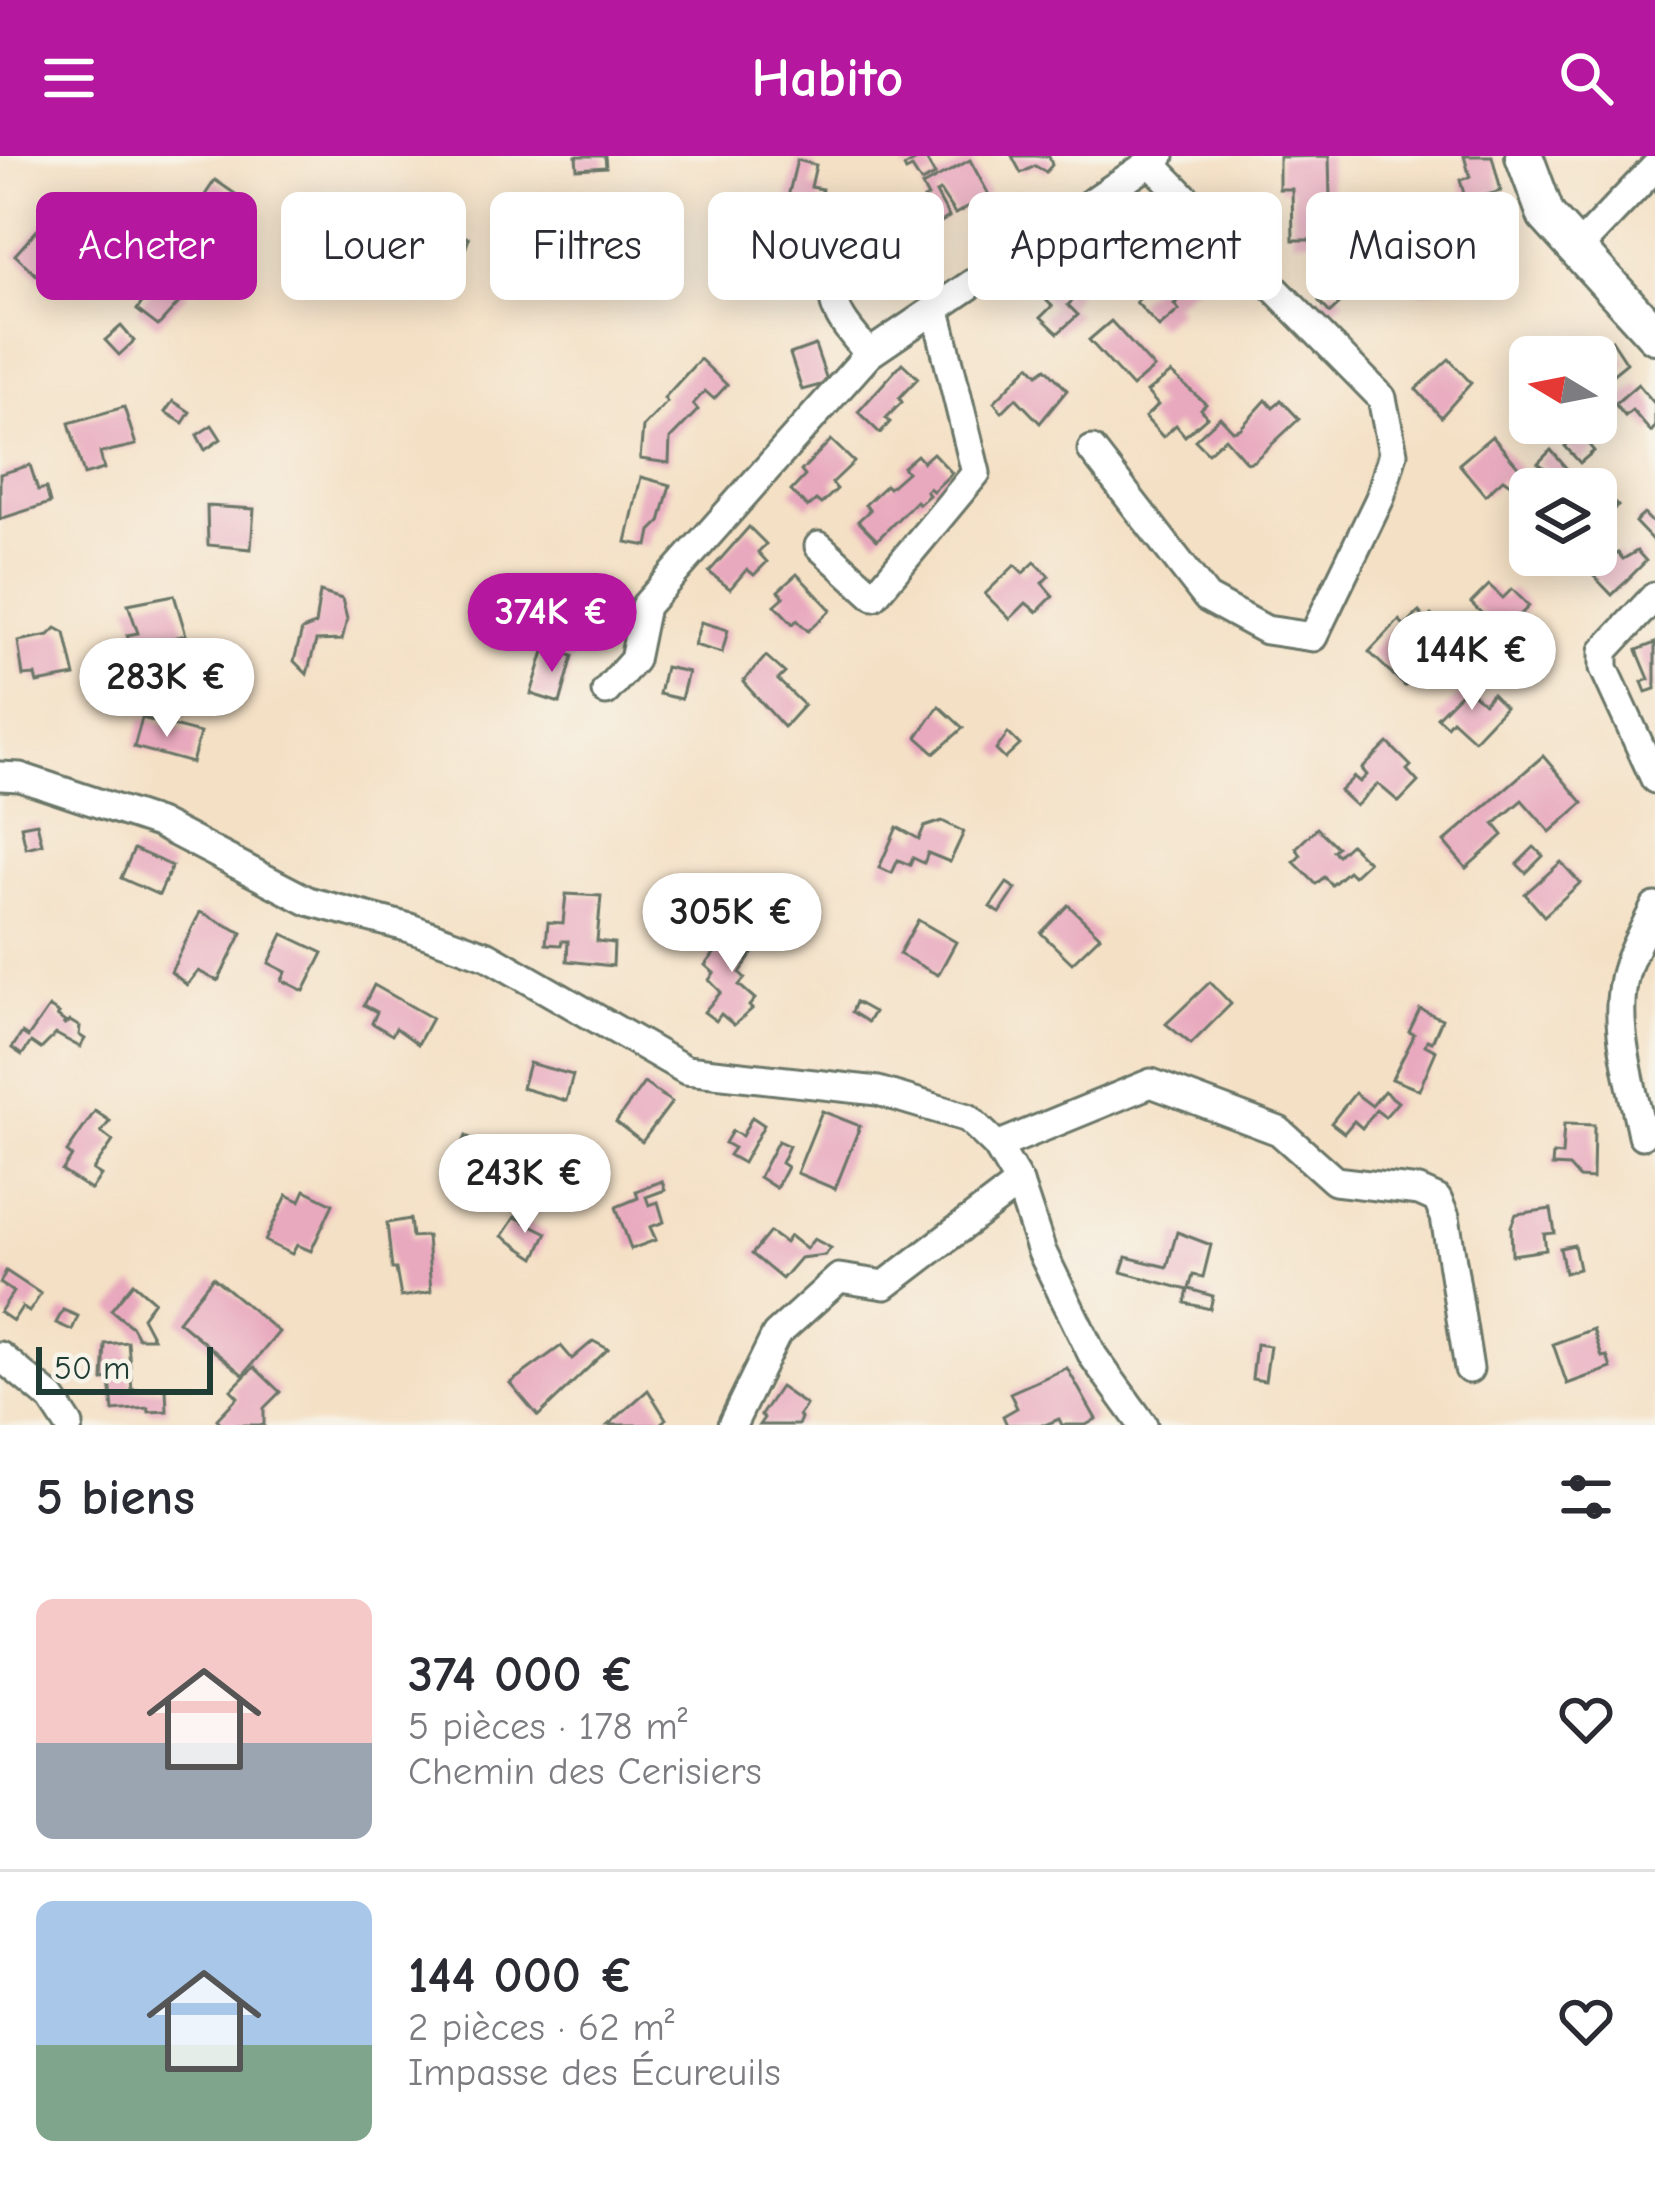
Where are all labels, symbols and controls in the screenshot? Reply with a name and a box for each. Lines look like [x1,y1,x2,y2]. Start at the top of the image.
icon: menu [36,45,102,111]
icon: search [1553,45,1619,111]
text: Habito [752,47,903,110]
chip: Acheter [36,192,257,300]
chip: Louer [281,192,466,300]
chip: Filtres [490,192,684,300]
chip: Nouveau [708,192,944,300]
chip: Appartement [968,192,1282,300]
chip: Maison [1306,192,1519,300]
north arrow [1509,336,1617,444]
map controls [1509,336,1617,576]
button: layers [1509,468,1617,576]
pin: 374K € [454,573,650,675]
text: 374K € [495,589,609,634]
pin: 144K € [1374,611,1570,713]
text: 144K € [1415,627,1529,672]
pin: 283K € [69,638,265,740]
text: 283K € [106,654,228,699]
pin: 305K € [634,873,830,975]
text: 305K € [670,889,794,934]
pin: 243K € [427,1134,623,1236]
text: 243K € [466,1150,584,1195]
scale bar [36,1341,213,1394]
text: 50 m [54,1349,130,1387]
icon: filters [1553,1464,1619,1530]
text: 5 biens [36,1468,195,1527]
text: 374 000 € [408,1645,635,1704]
icon: home [132,1647,276,1791]
icon: heart [1553,1686,1619,1752]
text: 5 pièces · 178 m² [408,1704,688,1749]
text: Chemin des Cerisiers [408,1749,762,1794]
text: 144 000 € [408,1946,634,2005]
icon: home [132,1949,276,2093]
icon: heart [1553,1988,1619,2054]
text: 2 pièces · 62 m² [408,2005,675,2050]
text: Impasse des Écureuils [408,2050,781,2095]

